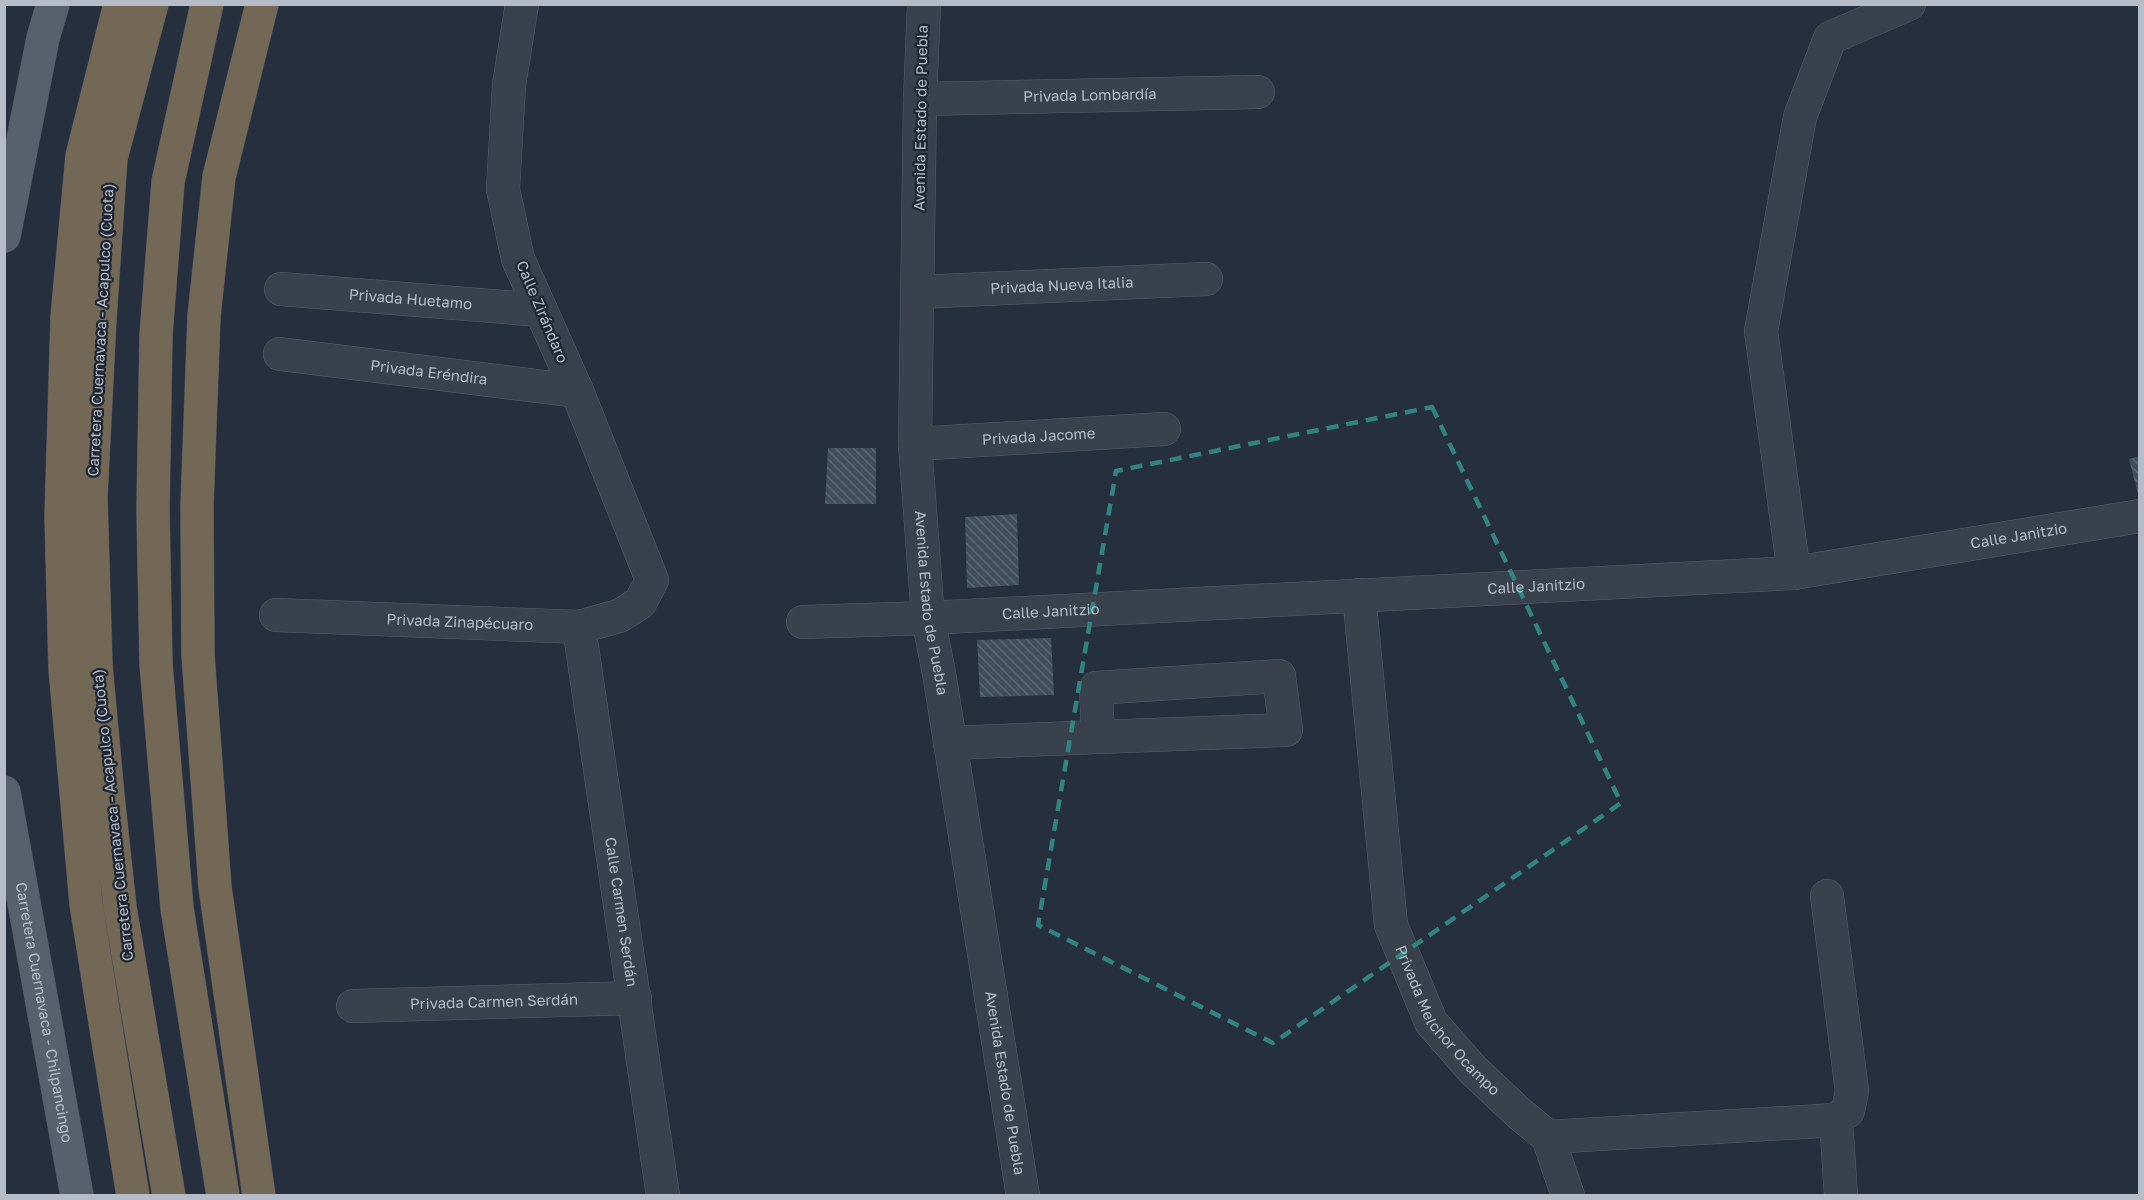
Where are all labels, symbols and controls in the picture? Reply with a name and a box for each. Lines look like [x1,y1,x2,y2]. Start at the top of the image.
street label: Avenida Estado de Puebla [909,25,931,211]
street label: Privada Lombardía [1023,84,1157,105]
street label: Carretera Cuernavaca - Acapulco (Cuota) [83,183,117,477]
street label: Calle Zirándaro [513,258,573,365]
street label: Privada Nueva Italia [990,272,1134,297]
street label: Privada Huetamo [348,285,473,312]
street label: Privada Eréndira [369,355,489,388]
street label: Privada Jacome [981,423,1096,448]
street label: Avenida Estado de Puebla [912,510,952,696]
street label: Calle Janitzio [1969,518,2068,552]
street label: Calle Janitzio [1487,574,1585,597]
street label: Calle Janitzio [1001,599,1100,622]
street label: Privada Zinapécuaro [386,609,534,633]
street label: Carretera Cuernavaca - Acapulco (Cuota) [88,668,136,962]
street label: Calle Carmen Serdán [602,836,642,988]
street label: Carretera Cuernavaca - Chilpancingo [12,881,77,1144]
street label: Privada Melchor Ocampo [1392,942,1504,1099]
street label: Privada Carmen Serdán [410,990,578,1012]
street label: Avenida Estado de Puebla [982,990,1029,1176]

